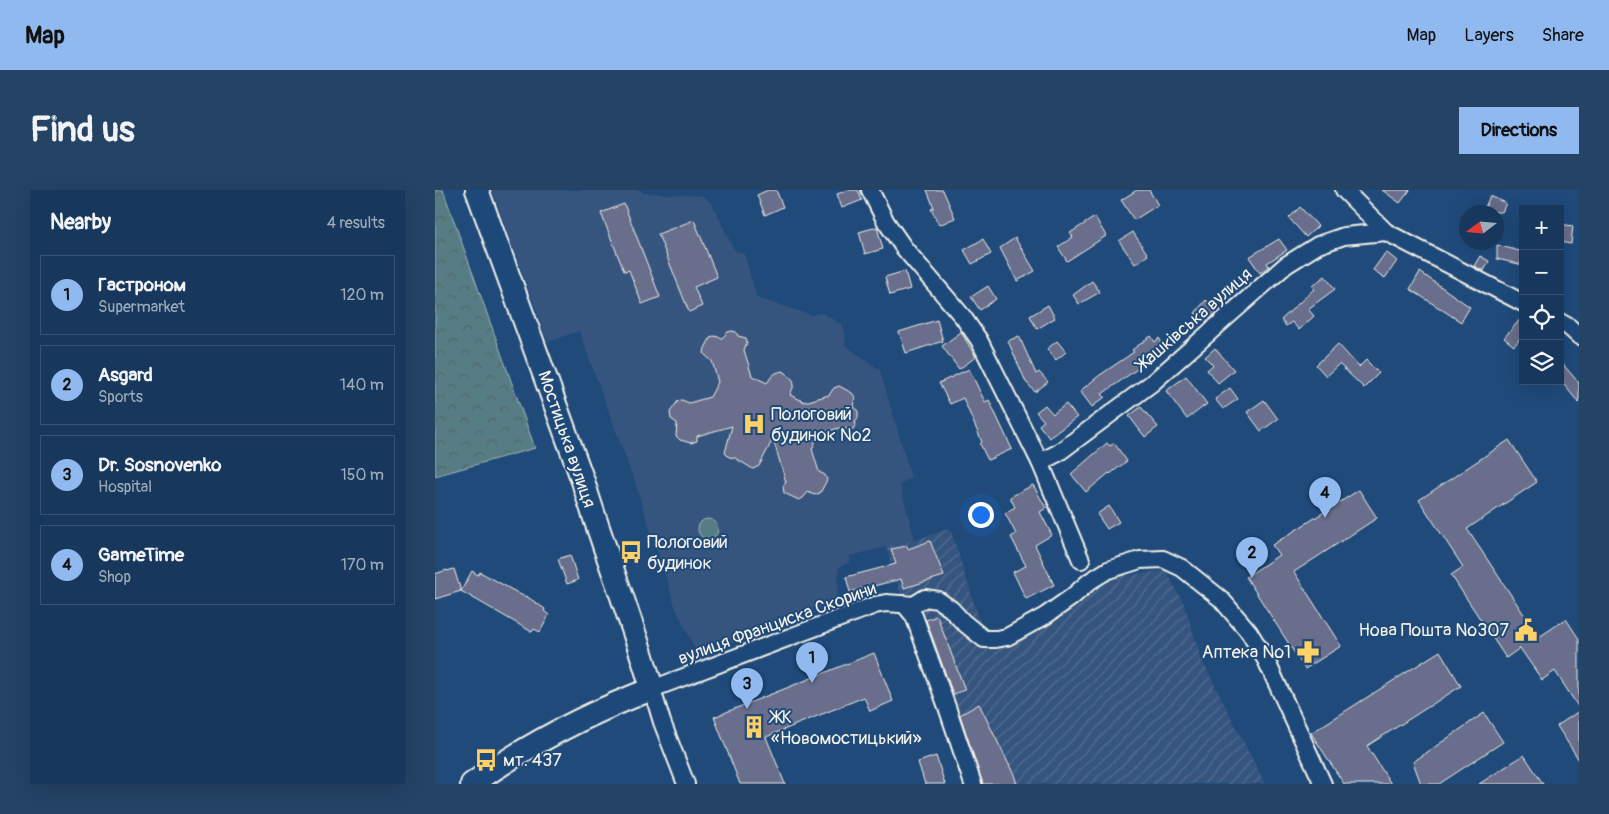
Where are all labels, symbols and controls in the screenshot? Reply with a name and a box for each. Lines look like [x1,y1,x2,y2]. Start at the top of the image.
text: Map [25,21,65,50]
text: Map [1407,24,1436,47]
text: Layers [1464,24,1514,47]
text: Share [1542,24,1584,47]
button: Directions [1459,107,1579,154]
text: Find us [30,108,135,152]
north arrow [1459,205,1504,250]
map controls [1519,205,1564,385]
button: + [1519,205,1564,250]
text: Nearby [50,209,111,236]
text: 4 results [327,213,385,233]
button: − [1519,250,1564,295]
street label: Жашківська вулиця [1129,263,1257,378]
text: Гастроном [98,273,186,297]
text: 1 [64,285,70,305]
text: 120 m [340,285,384,305]
button: locate [1519,295,1564,340]
text: Supermarket [98,297,185,317]
button: layers [1519,340,1564,385]
text: Asgard [98,363,153,387]
street label: Мостицька вулиця [532,368,601,511]
text: 2 [63,375,71,395]
text: 140 m [340,375,384,395]
text: Sports [98,387,143,407]
place label: Пологовий будинок №2 [771,403,872,447]
hospital icon: Пологовий будинок №2 [741,411,767,437]
text: Dr. Sosnovenko [98,453,221,477]
text: 3 [63,465,71,485]
text: 150 m [340,465,384,485]
text: Hospital [98,477,152,497]
pin: 4 [1309,477,1341,518]
your location [968,502,994,528]
place label: Пологовий будинок [647,531,728,575]
pin: 2 [1236,537,1268,578]
bus stop icon: Пологовий будинок [618,539,644,565]
text: GameTime [98,543,184,567]
text: 4 [62,555,72,575]
text: 170 m [341,555,384,575]
text: Shop [98,567,131,587]
street label: вулиця Франциска Скорини [675,577,879,670]
public building icon: Нова Пошта №307 [1513,617,1539,643]
place label: Нова Пошта №307 [1359,619,1509,642]
pharmacy icon: Аптека №1 [1295,639,1321,665]
place label: Аптека №1 [1202,641,1291,664]
pin: 1 [796,642,828,683]
pin: 3 [731,668,763,709]
place label: ЖК «Новомостицький» [768,706,922,750]
building icon: ЖК «Новомостицький» [741,714,767,740]
bus stop icon: мт. 437 [473,747,499,773]
place label: мт. 437 [503,749,562,772]

